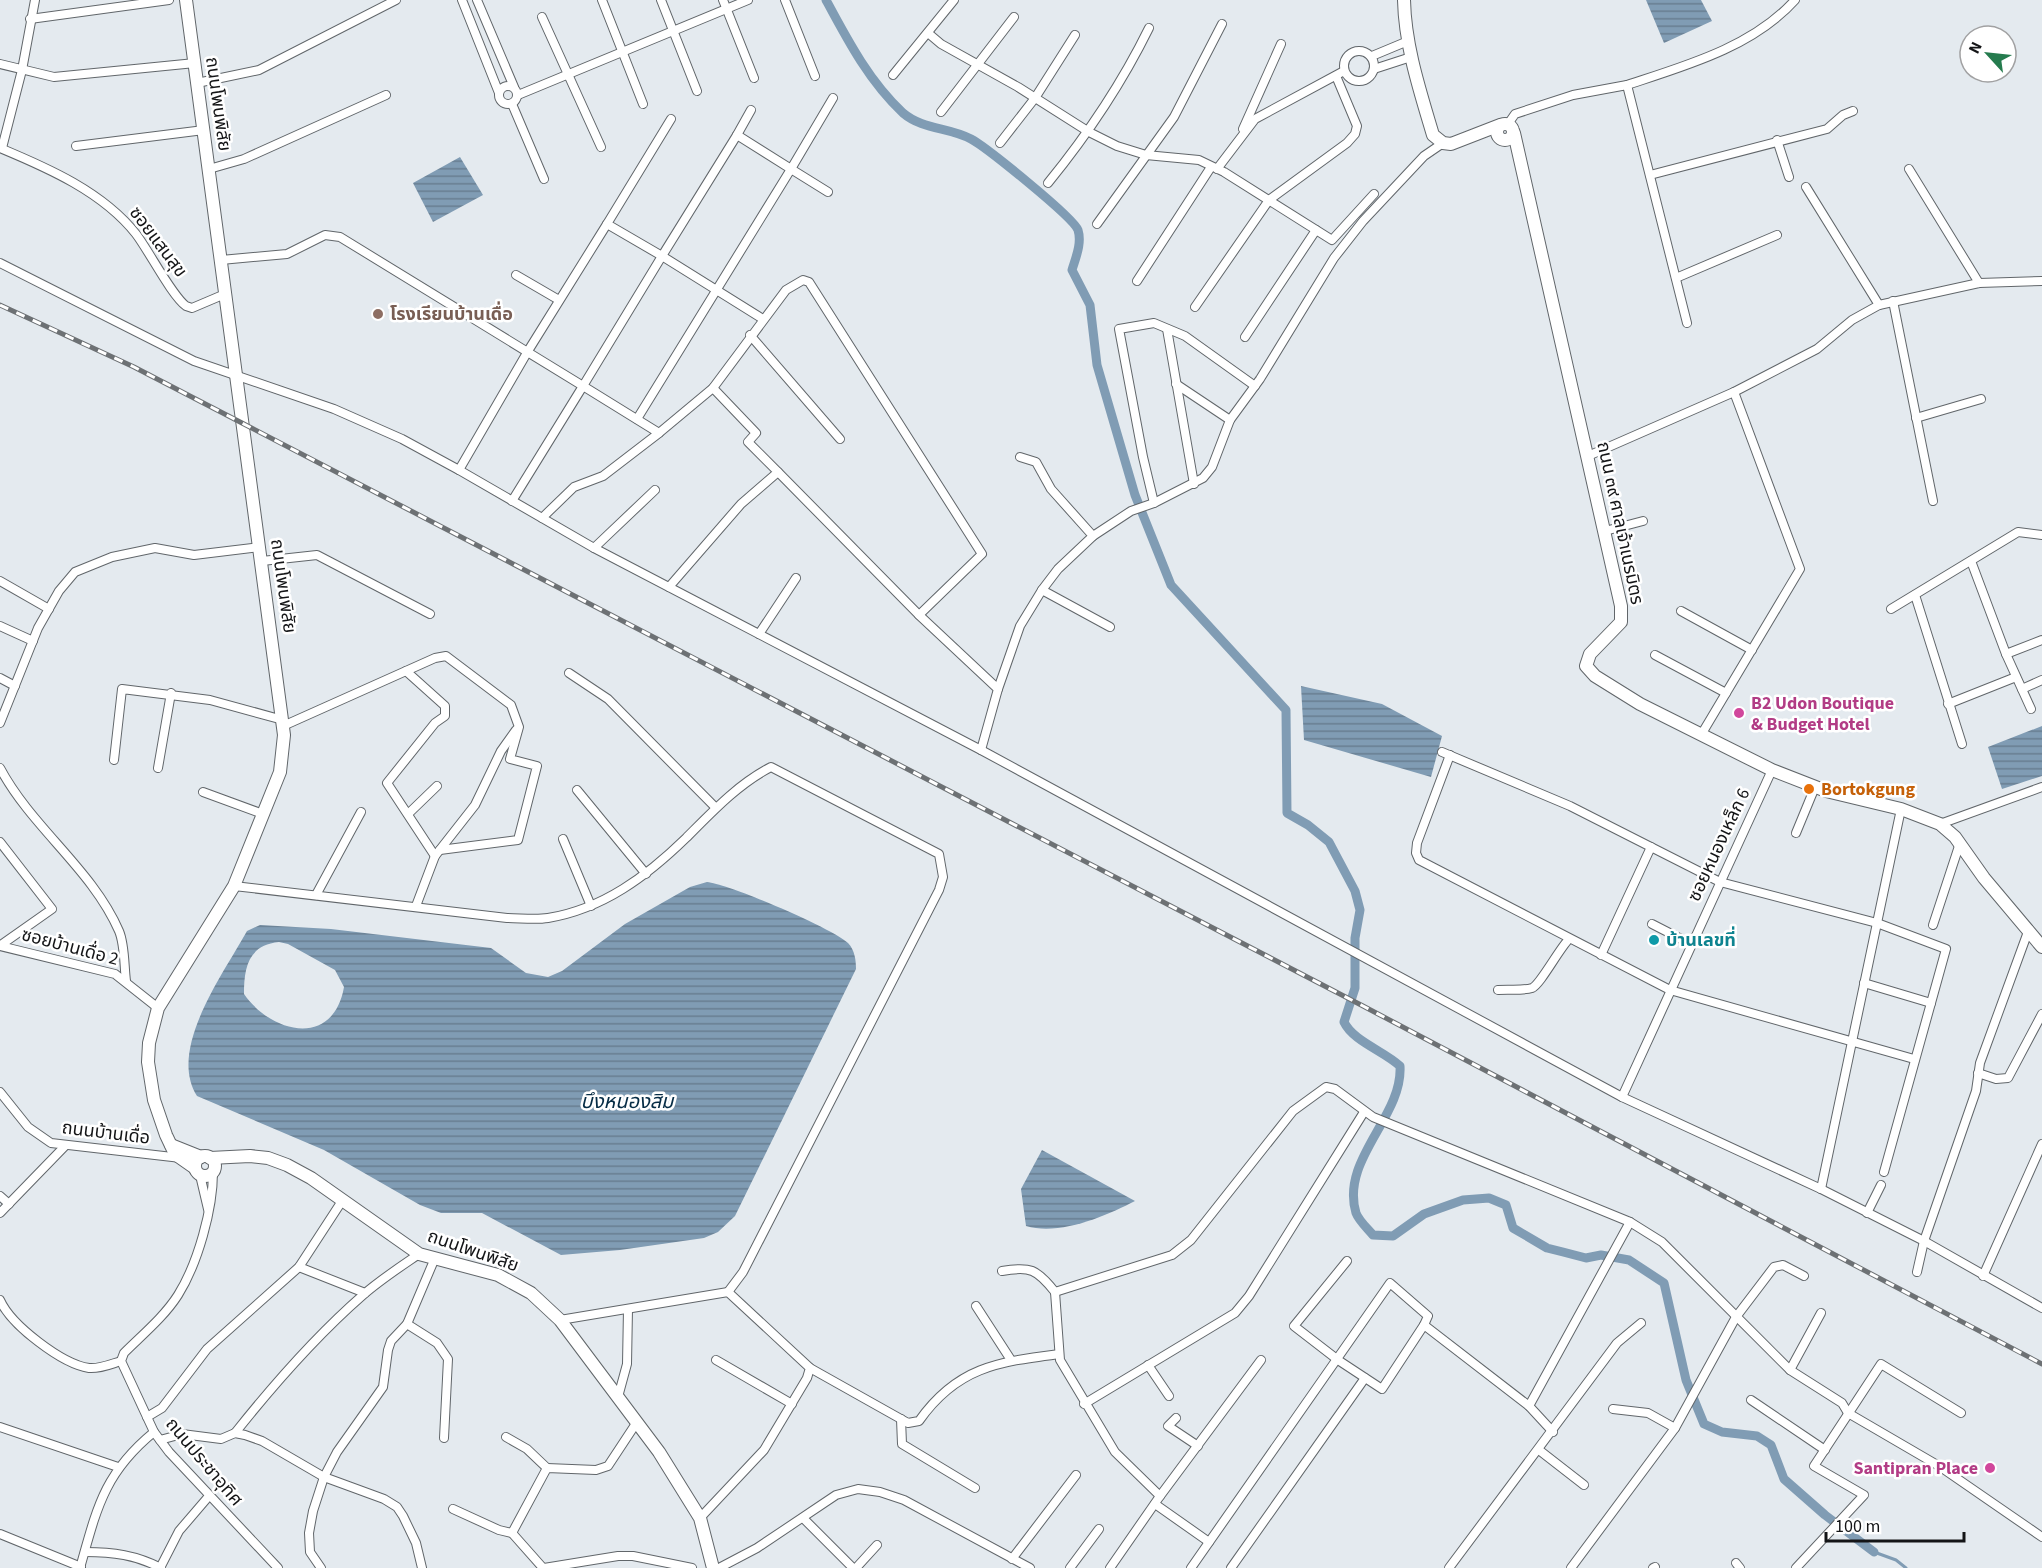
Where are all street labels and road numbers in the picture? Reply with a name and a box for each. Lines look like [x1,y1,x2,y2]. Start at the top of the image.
street label: ถนนโพนพิสัย [199,55,237,153]
street label: ซอยแสนสุข [123,202,193,282]
street label: ถนน ๓๙ ศาลเจ้าเนรมิตร [1591,439,1650,607]
street label: ถนนโพนพิสัย [264,537,302,635]
street label: ซอยหนองเหล็ก 6 [1682,784,1756,906]
street label: ซอยบ้านเดื่อ 2 [19,921,122,972]
street label: ถนนบ้านเดื่อ [60,1114,152,1151]
street label: ถนนโพนพิสัย [424,1224,522,1278]
street label: ถนนประชาอุทิศ [160,1412,248,1512]

